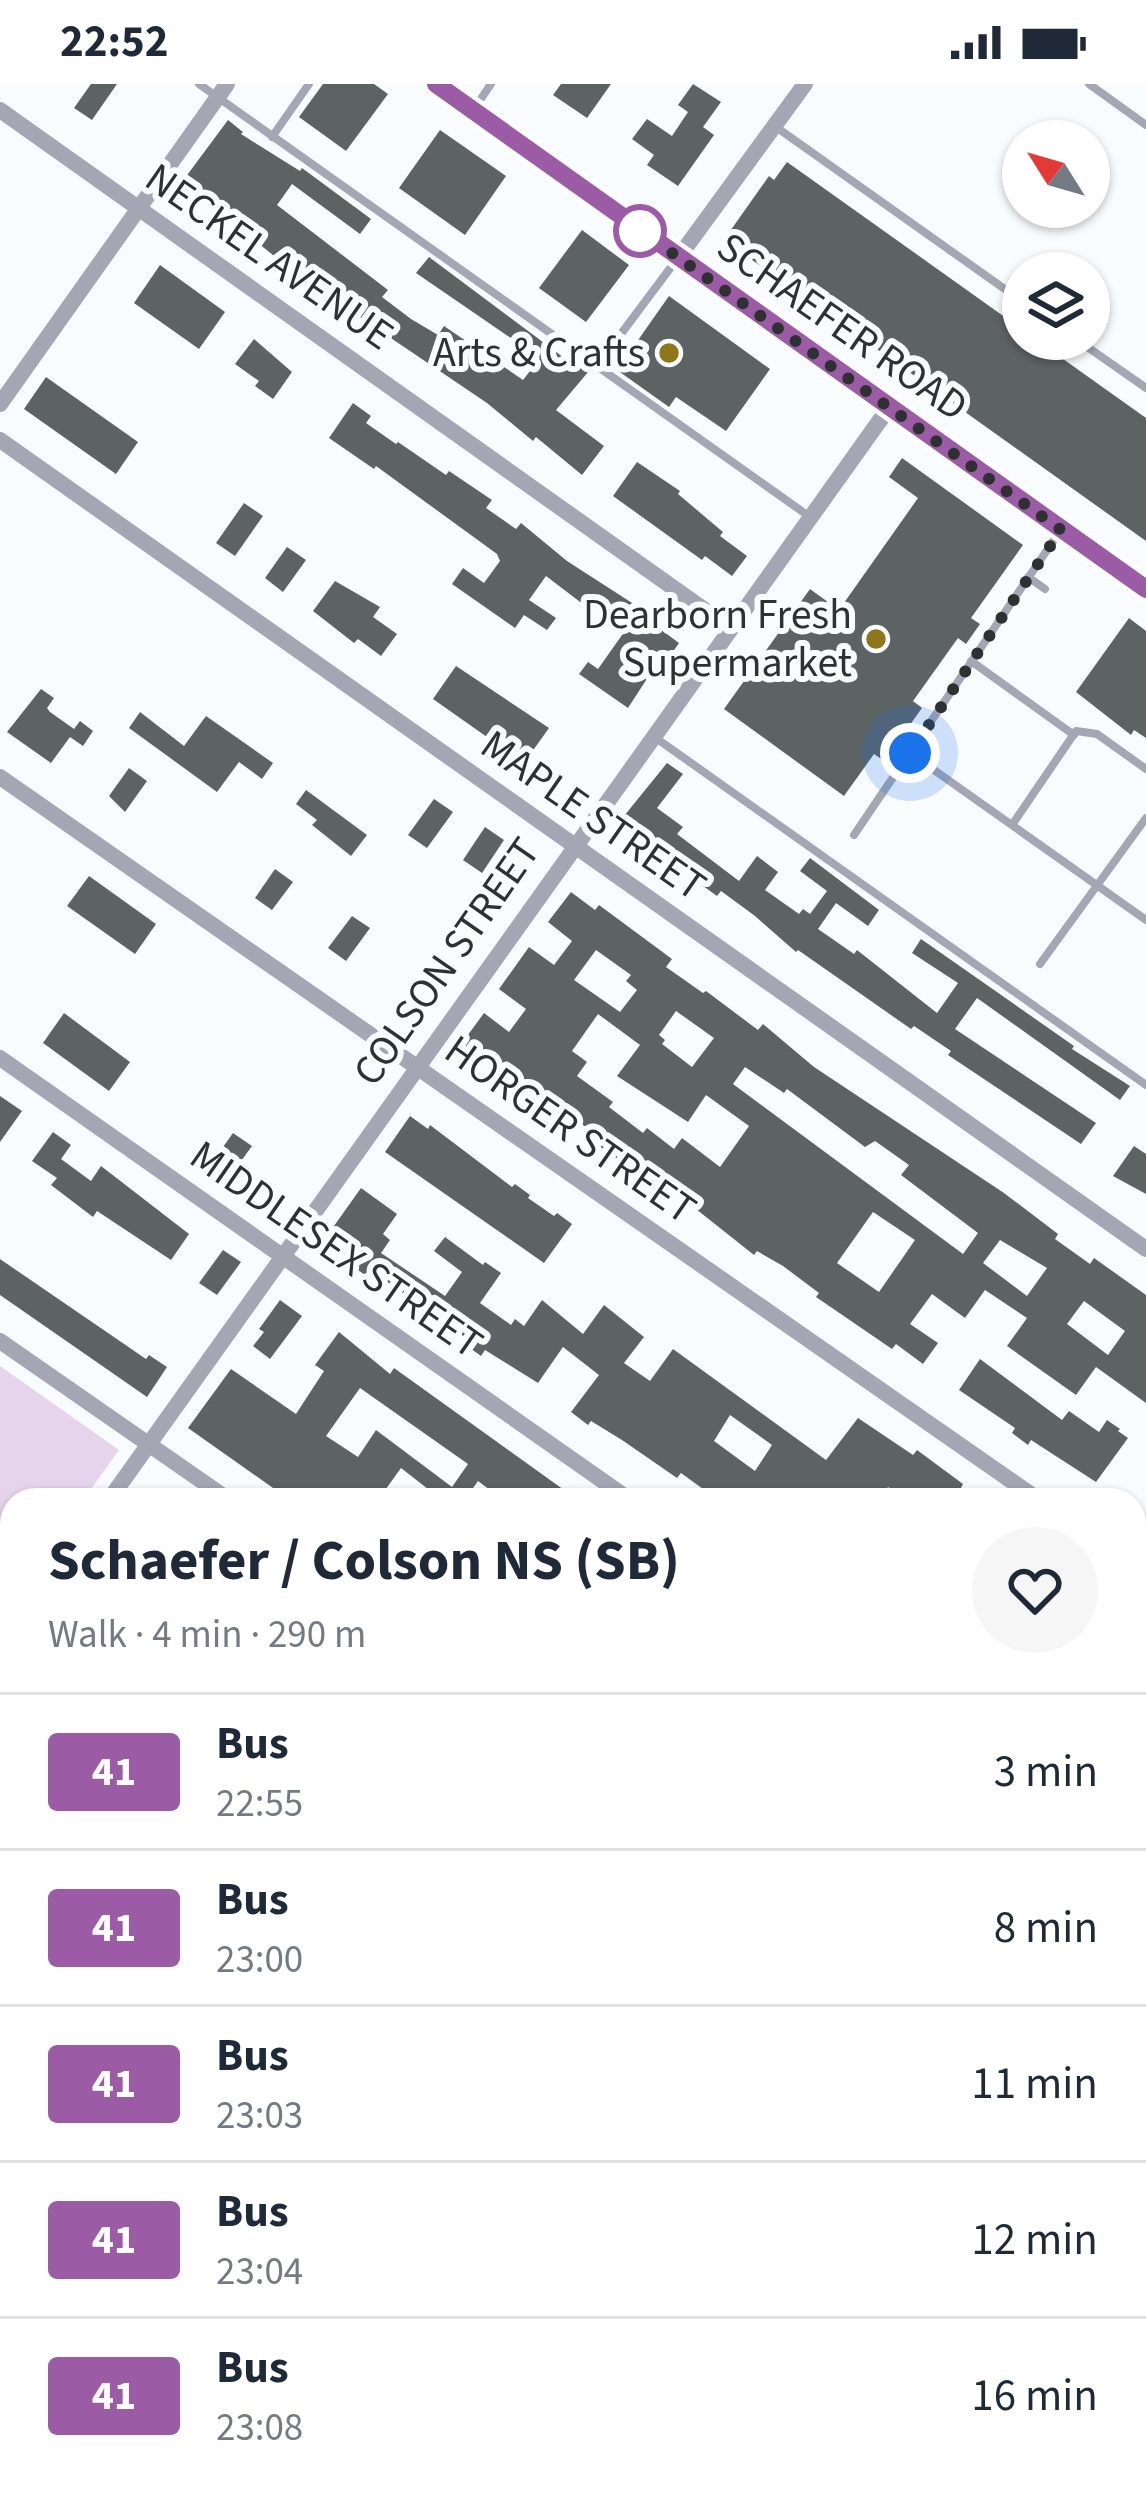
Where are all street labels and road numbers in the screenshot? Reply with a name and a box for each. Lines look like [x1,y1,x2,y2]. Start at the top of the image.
street label: NECKEL AVENUE [133,149,405,365]
street label: SCHAEFER ROAD [704,218,980,436]
street label: MAPLE STREET [468,716,718,916]
street label: COLSON STREET [339,826,555,1098]
street label: HORGER STREET [432,1021,708,1239]
street label: MIDDLESEX STREET [177,1126,495,1374]

